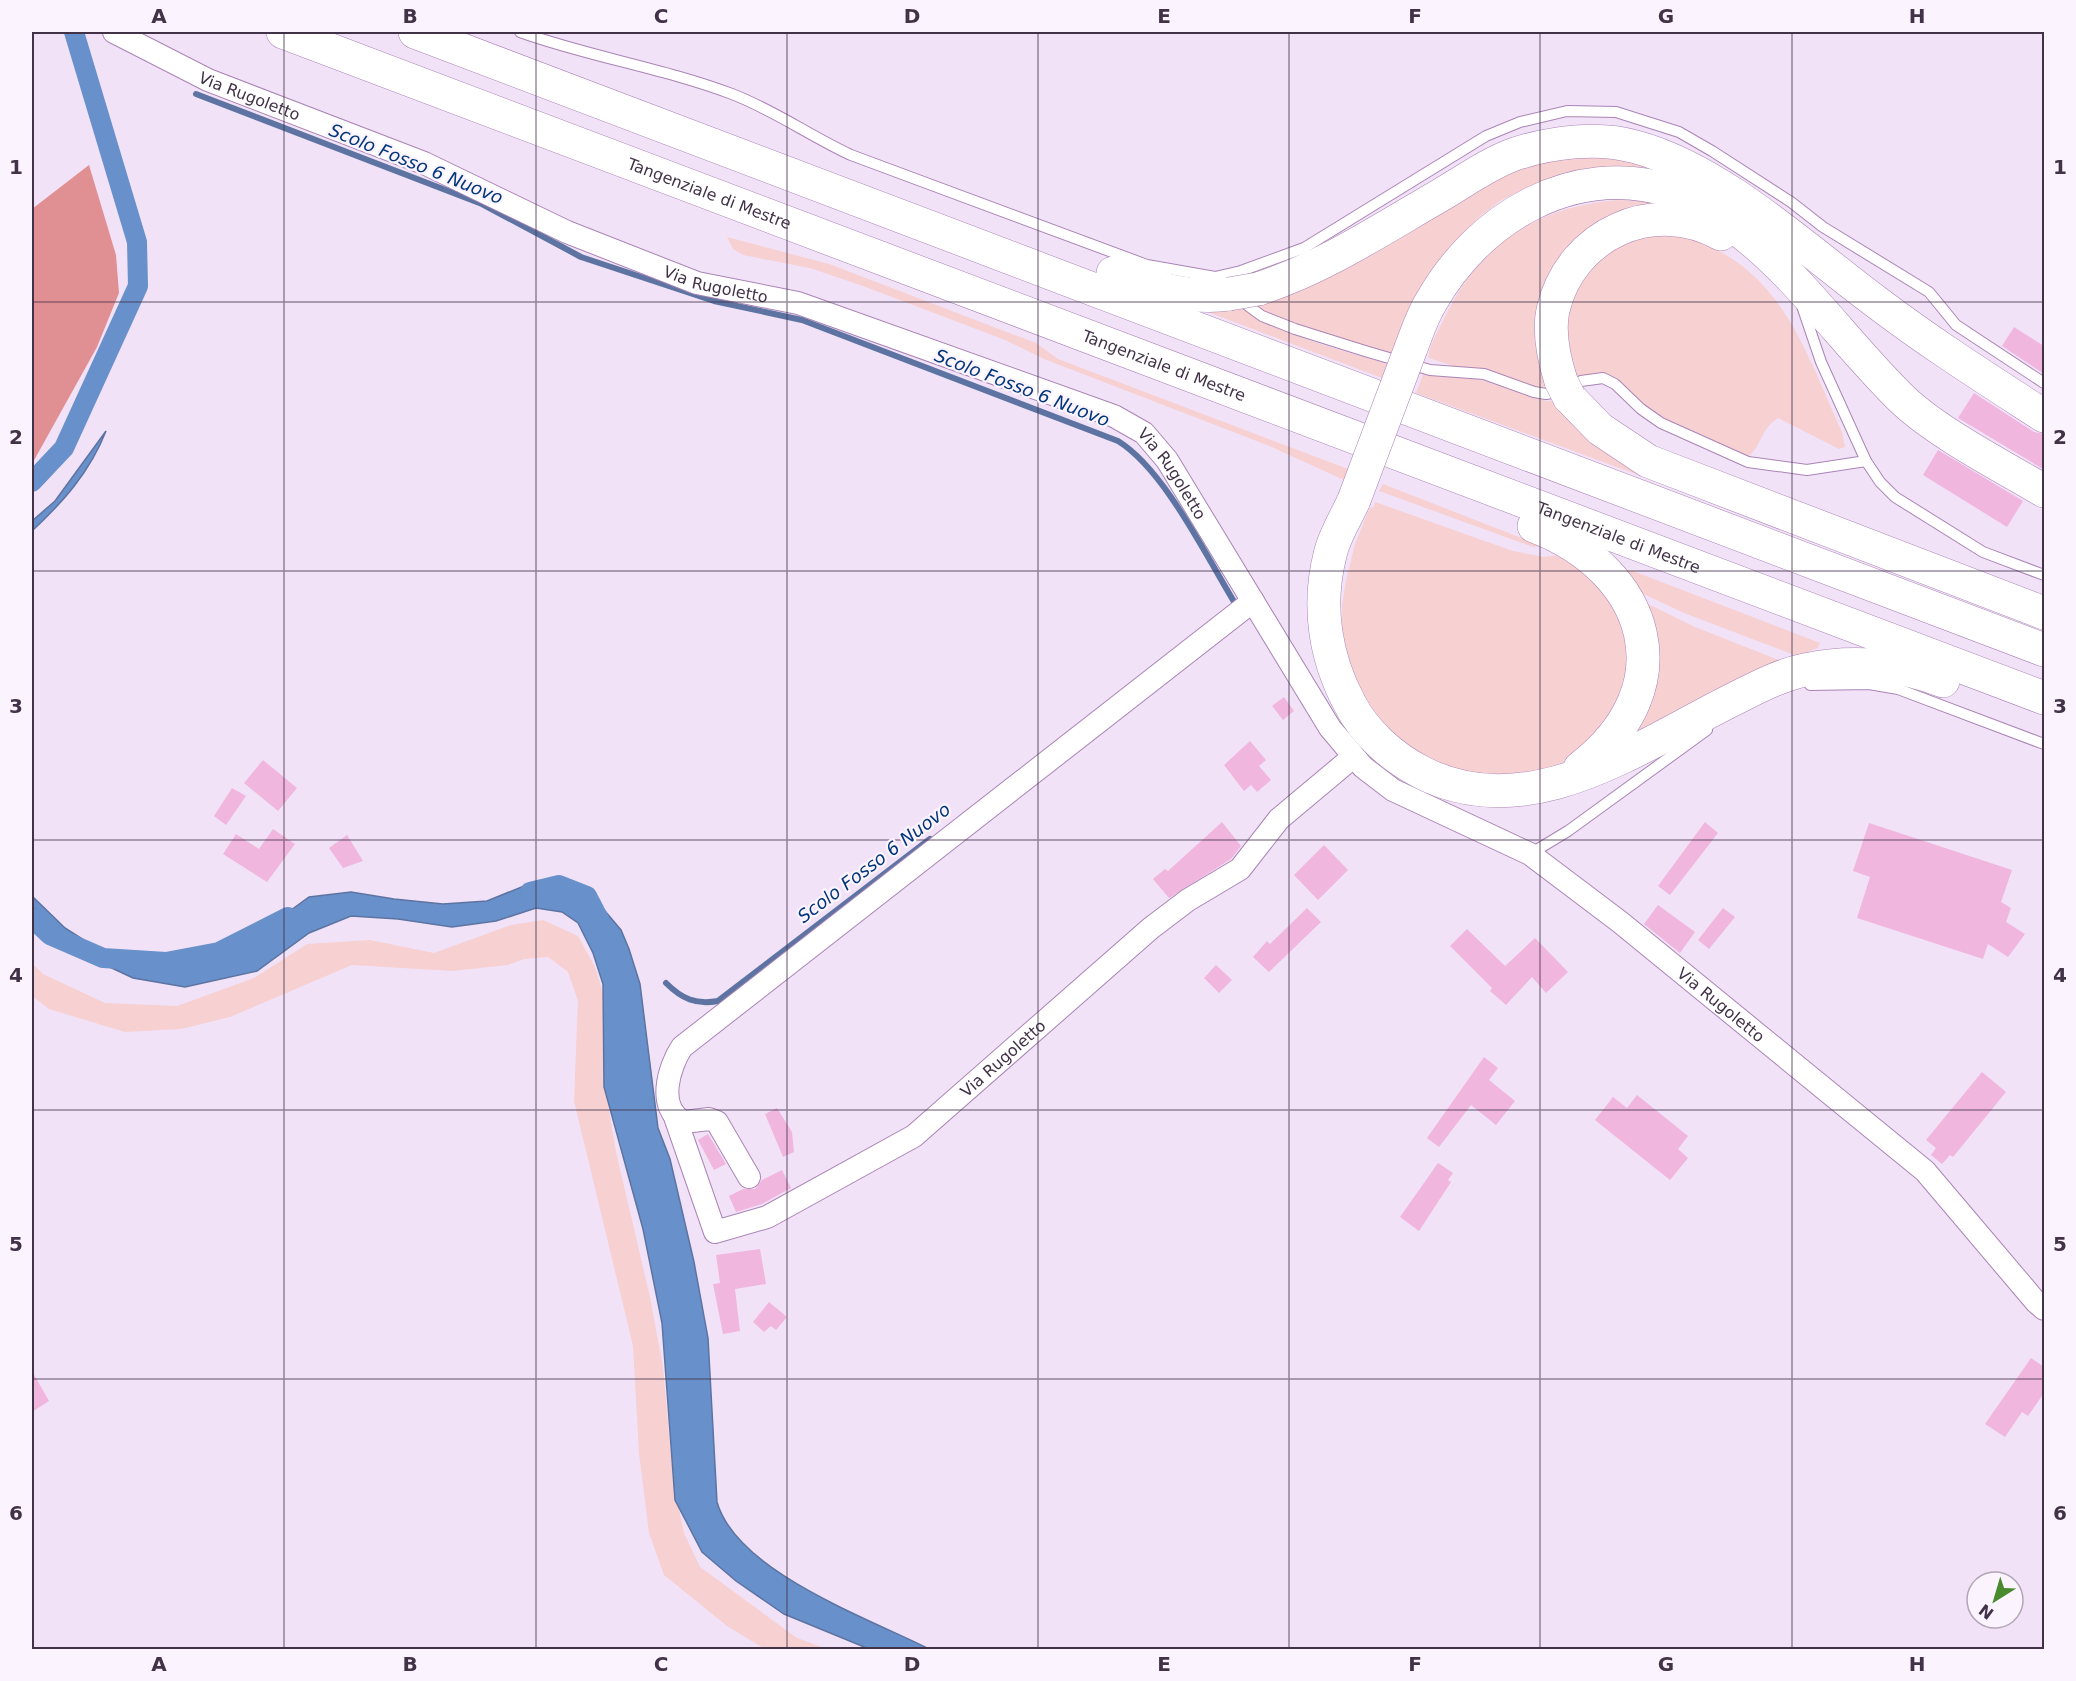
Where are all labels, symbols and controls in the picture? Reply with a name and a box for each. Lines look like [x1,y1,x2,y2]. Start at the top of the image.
text: A [151,4,167,28]
text: B [402,4,418,28]
text: C [654,4,668,28]
text: D [904,4,920,28]
text: E [1157,4,1171,28]
text: F [1408,4,1422,28]
text: G [1658,4,1674,28]
text: H [1909,4,1925,28]
street label: Via Rugoletto [195,68,303,124]
water label: Scolo Fosso 6 Nuovo [326,119,506,208]
street label: Tangenziale di Mestre [624,154,794,233]
text: 1 [9,155,23,179]
text: 1 [2053,155,2067,179]
street label: Via Rugoletto [661,262,770,307]
street label: Tangenziale di Mestre [1079,326,1248,405]
water label: Scolo Fosso 6 Nuovo [932,344,1113,431]
street label: Via Rugoletto [1134,424,1210,523]
text: 2 [9,425,23,449]
text: 2 [2053,425,2067,449]
street label: Tangenziale di Mestre [1533,498,1703,577]
text: 3 [9,694,23,718]
text: 3 [2053,694,2067,718]
water label: Scolo Fosso 6 Nuovo [793,798,954,927]
text: 4 [9,963,23,987]
text: 4 [2053,963,2067,987]
street label: Via Rugoletto [1673,964,1768,1046]
street label: Via Rugoletto [957,1016,1050,1101]
text: 5 [9,1232,23,1256]
text: 5 [2053,1232,2067,1256]
text: 6 [9,1501,23,1525]
text: 6 [2053,1501,2067,1525]
north arrow [1965,1570,2025,1630]
text: N [1975,1600,1997,1623]
text: A [151,1652,167,1676]
text: B [402,1652,418,1676]
text: C [654,1652,668,1676]
text: D [904,1652,920,1676]
text: E [1157,1652,1171,1676]
text: F [1408,1652,1422,1676]
text: G [1658,1652,1674,1676]
text: H [1909,1652,1925,1676]

